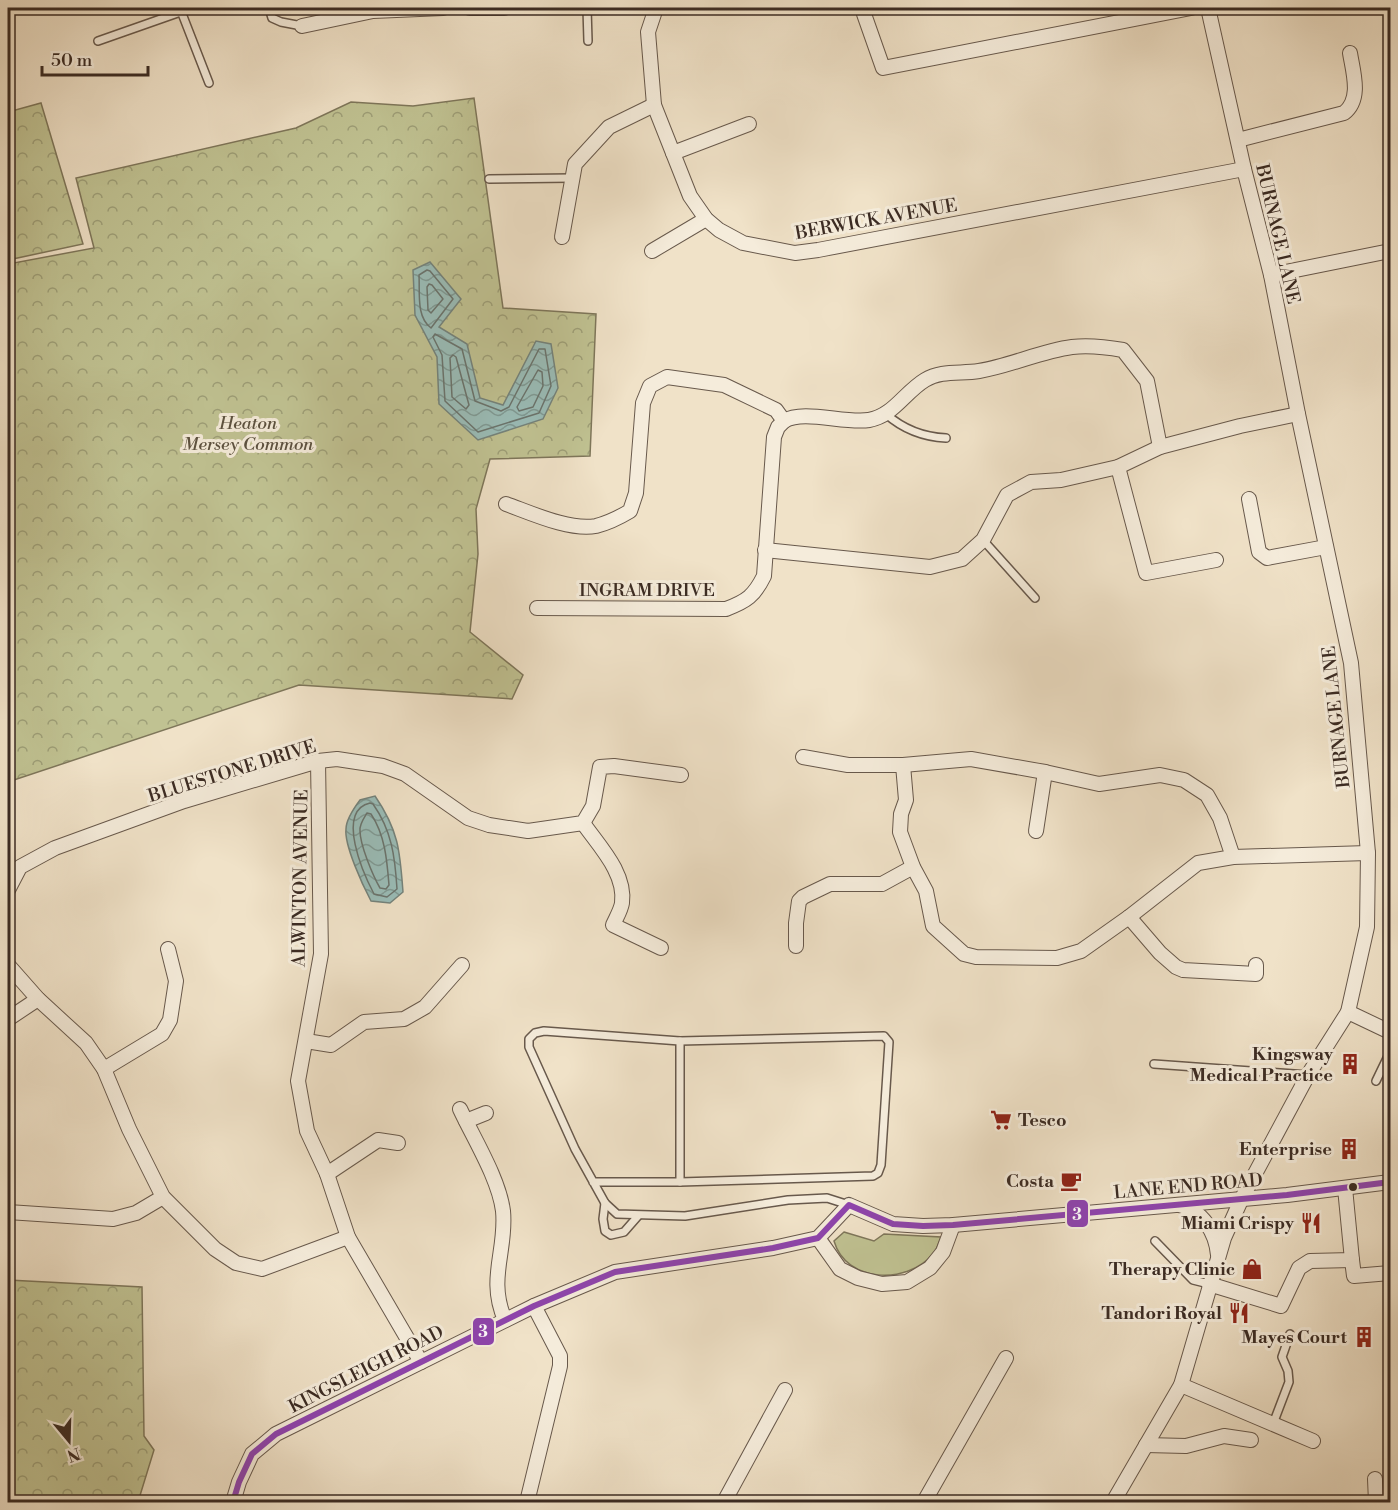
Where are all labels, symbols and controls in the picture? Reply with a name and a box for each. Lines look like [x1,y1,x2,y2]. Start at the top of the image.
scale bar [42,39,148,77]
text: 50 m [51,49,93,72]
street label: BURNAGE LANE [1250,161,1305,306]
street label: BERWICK AVENUE [792,194,959,245]
park label: Heaton Mersey Common [183,412,314,456]
street label: INGRAM DRIVE [579,579,715,602]
street label: BURNAGE LANE [1318,645,1355,790]
street label: BLUESTONE DRIVE [144,735,319,808]
street label: ALWINTON AVENUE [287,789,314,968]
place label: Kingsway Medical Practice [1190,1043,1334,1087]
building icon: Kingsway Medical Practice [1338,1052,1362,1076]
supermarket icon: Tesco [989,1108,1013,1132]
place label: Tesco [1018,1109,1067,1132]
building icon: Enterprise [1337,1137,1361,1161]
place label: Enterprise [1239,1138,1332,1161]
cafe icon: Costa [1059,1169,1083,1193]
street label: LANE END ROAD [1112,1169,1264,1204]
place label: Costa [1006,1170,1054,1193]
unlabelled marker [1347,1181,1359,1193]
line badge: 3 [1066,1199,1089,1228]
text: 3 [1072,1205,1082,1225]
restaurant icon: Miami Crispy [1299,1211,1323,1235]
place label: Miami Crispy [1181,1212,1295,1235]
shop icon: Therapy Clinic [1240,1257,1264,1281]
place label: Therapy Clinic [1109,1258,1235,1281]
restaurant icon: Tandori Royal [1227,1301,1251,1325]
place label: Tandori Royal [1102,1302,1222,1325]
line badge: 3 [472,1317,495,1346]
street label: KINGSLEIGH ROAD [285,1320,448,1419]
text: 3 [478,1322,488,1342]
building icon: Mayes Court [1352,1325,1376,1349]
place label: Mayes Court [1241,1326,1348,1349]
north arrow [39,1411,99,1471]
text: N [64,1443,83,1466]

